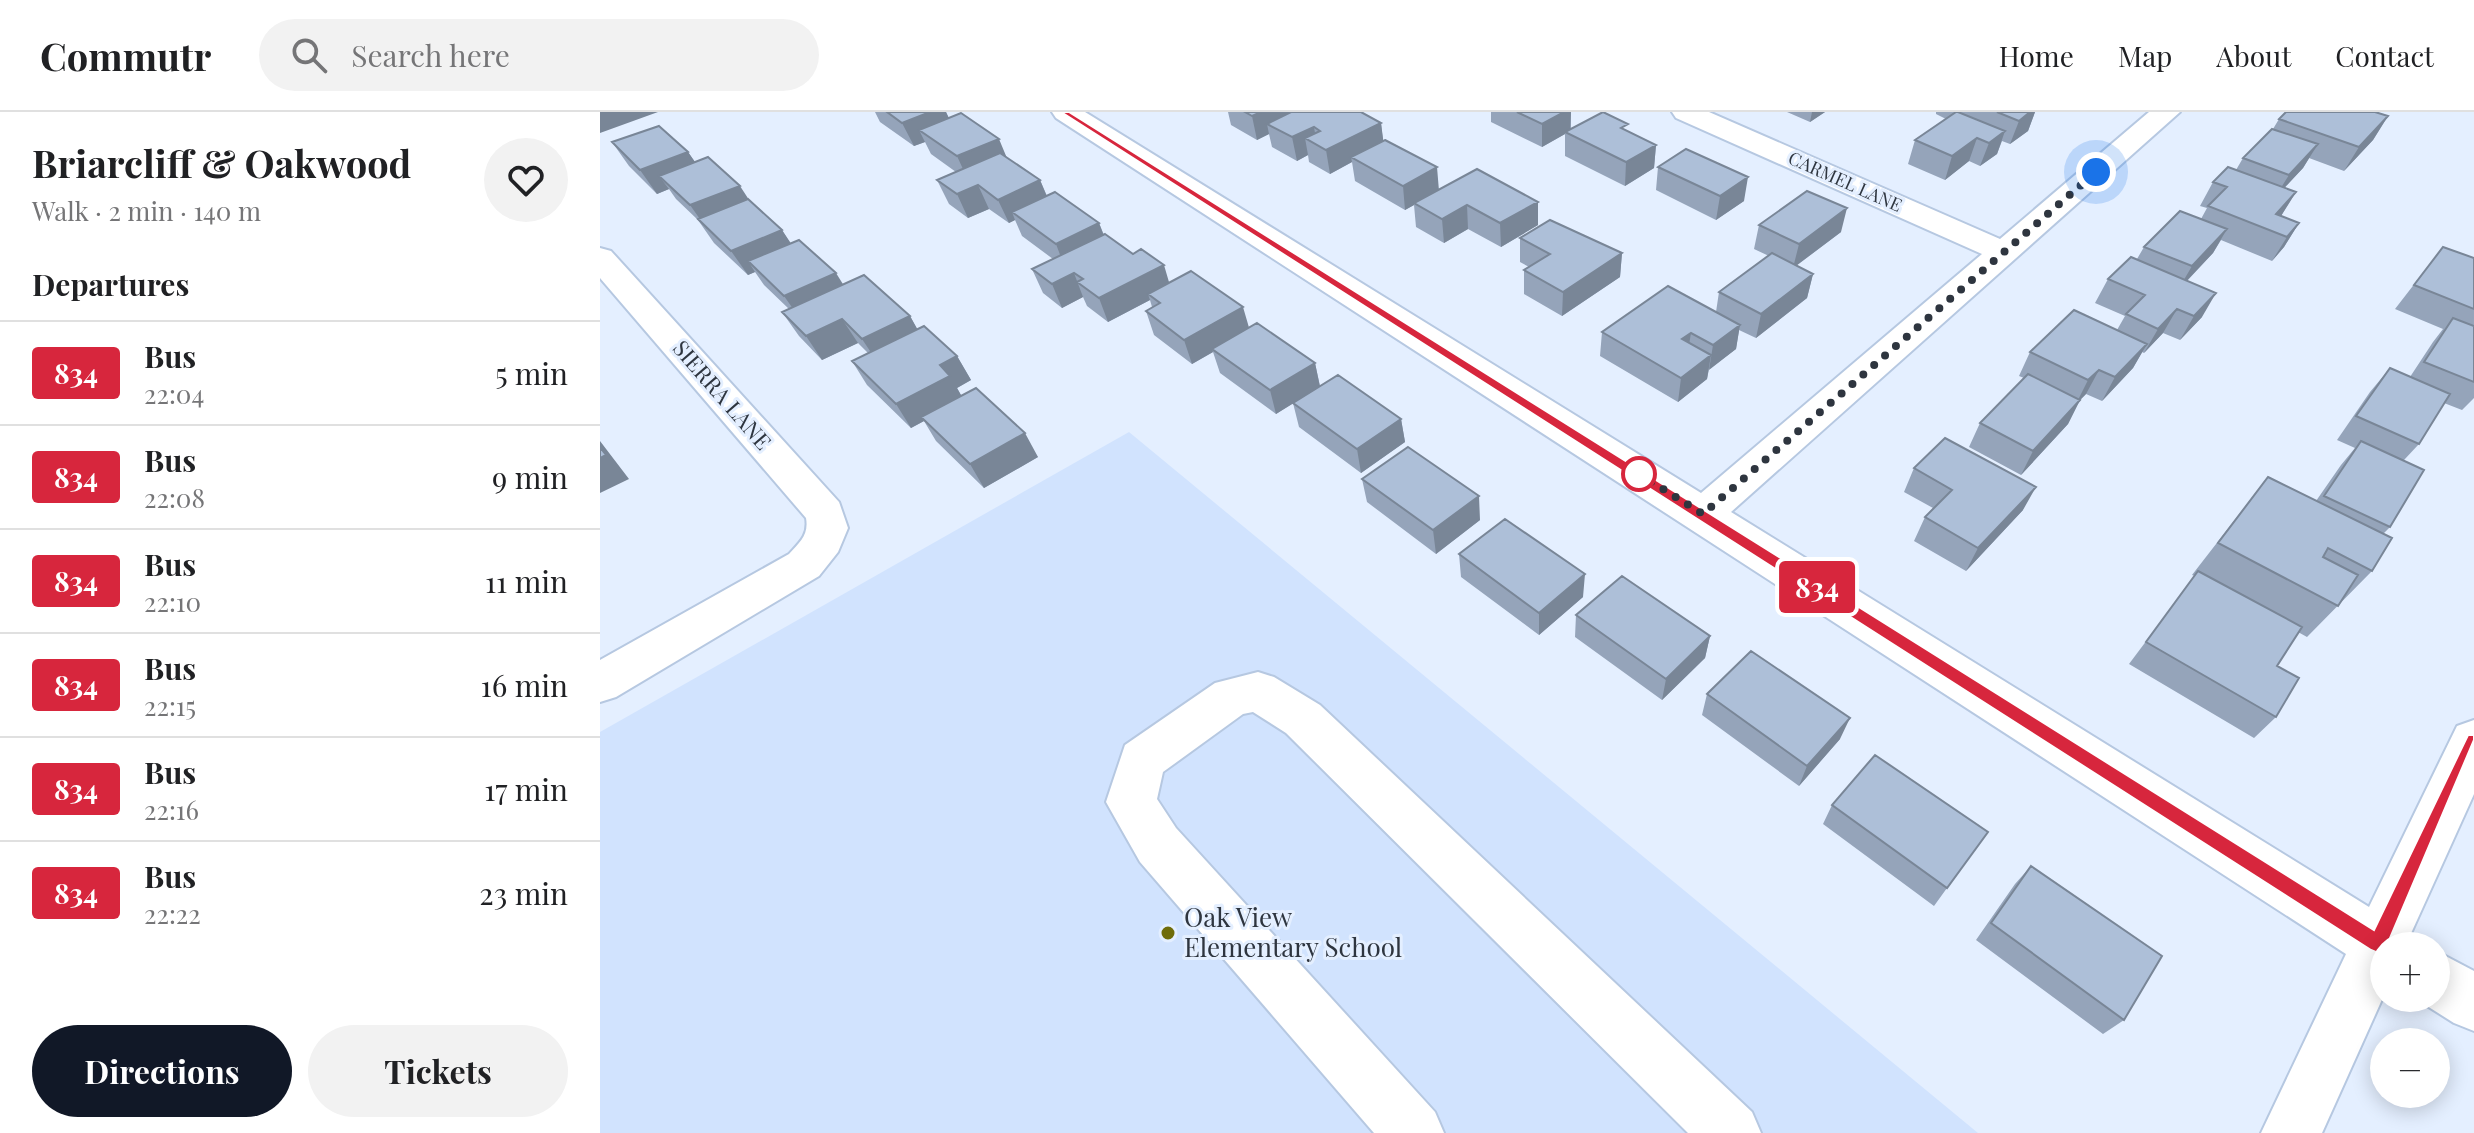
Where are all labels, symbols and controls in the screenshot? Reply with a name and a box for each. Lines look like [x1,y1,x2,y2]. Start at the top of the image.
search box [259,19,819,91]
text: Commutr [40,30,211,81]
icon: search [287,33,331,77]
text: Search here [351,35,510,75]
text: Home [1999,37,2074,74]
text: Map [2118,37,2172,74]
text: About [2216,37,2291,74]
text: Contact [2335,37,2434,74]
text: Briarcliff & Oakwood [32,137,411,188]
button: heart [484,138,568,222]
street label: CARMEL LANE [1785,145,1906,217]
your location [2076,152,2116,192]
text: Walk · 2 min · 140 m [32,193,261,228]
text: Departures [32,264,189,304]
street label: SIERRA LANE [667,333,779,455]
text: Bus [144,336,196,376]
text: 5 min [495,353,568,393]
text: 834 [54,354,98,391]
text: 22:04 [144,376,204,411]
text: Bus [144,440,196,480]
text: 9 min [492,457,568,497]
unlabelled marker [1622,457,1656,491]
text: 834 [54,458,98,495]
text: 22:08 [144,480,205,515]
text: Bus [144,544,196,584]
text: 11 min [485,561,568,601]
line badge: 834 [1771,561,1863,613]
text: 834 [54,562,98,599]
text: 834 [1795,568,1839,605]
text: 22:10 [144,584,201,619]
text: Bus [144,648,196,688]
text: 16 min [481,665,568,705]
text: 834 [54,666,98,703]
text: 22:15 [144,688,196,723]
text: Bus [144,752,196,792]
text: 17 min [484,769,568,809]
text: 834 [54,770,98,807]
text: 22:16 [144,792,199,827]
text: Bus [144,856,196,896]
text: 23 min [479,873,568,913]
text: 834 [54,874,98,911]
text: 22:22 [144,896,201,931]
place label: Oak View Elementary School [1184,899,1402,964]
marker: Oak View Elementary School [1159,924,1177,942]
map controls [2370,932,2450,1108]
button: + [2370,932,2450,1012]
button: Directions [32,1025,292,1117]
button: Tickets [308,1025,568,1117]
button: − [2370,1028,2450,1108]

